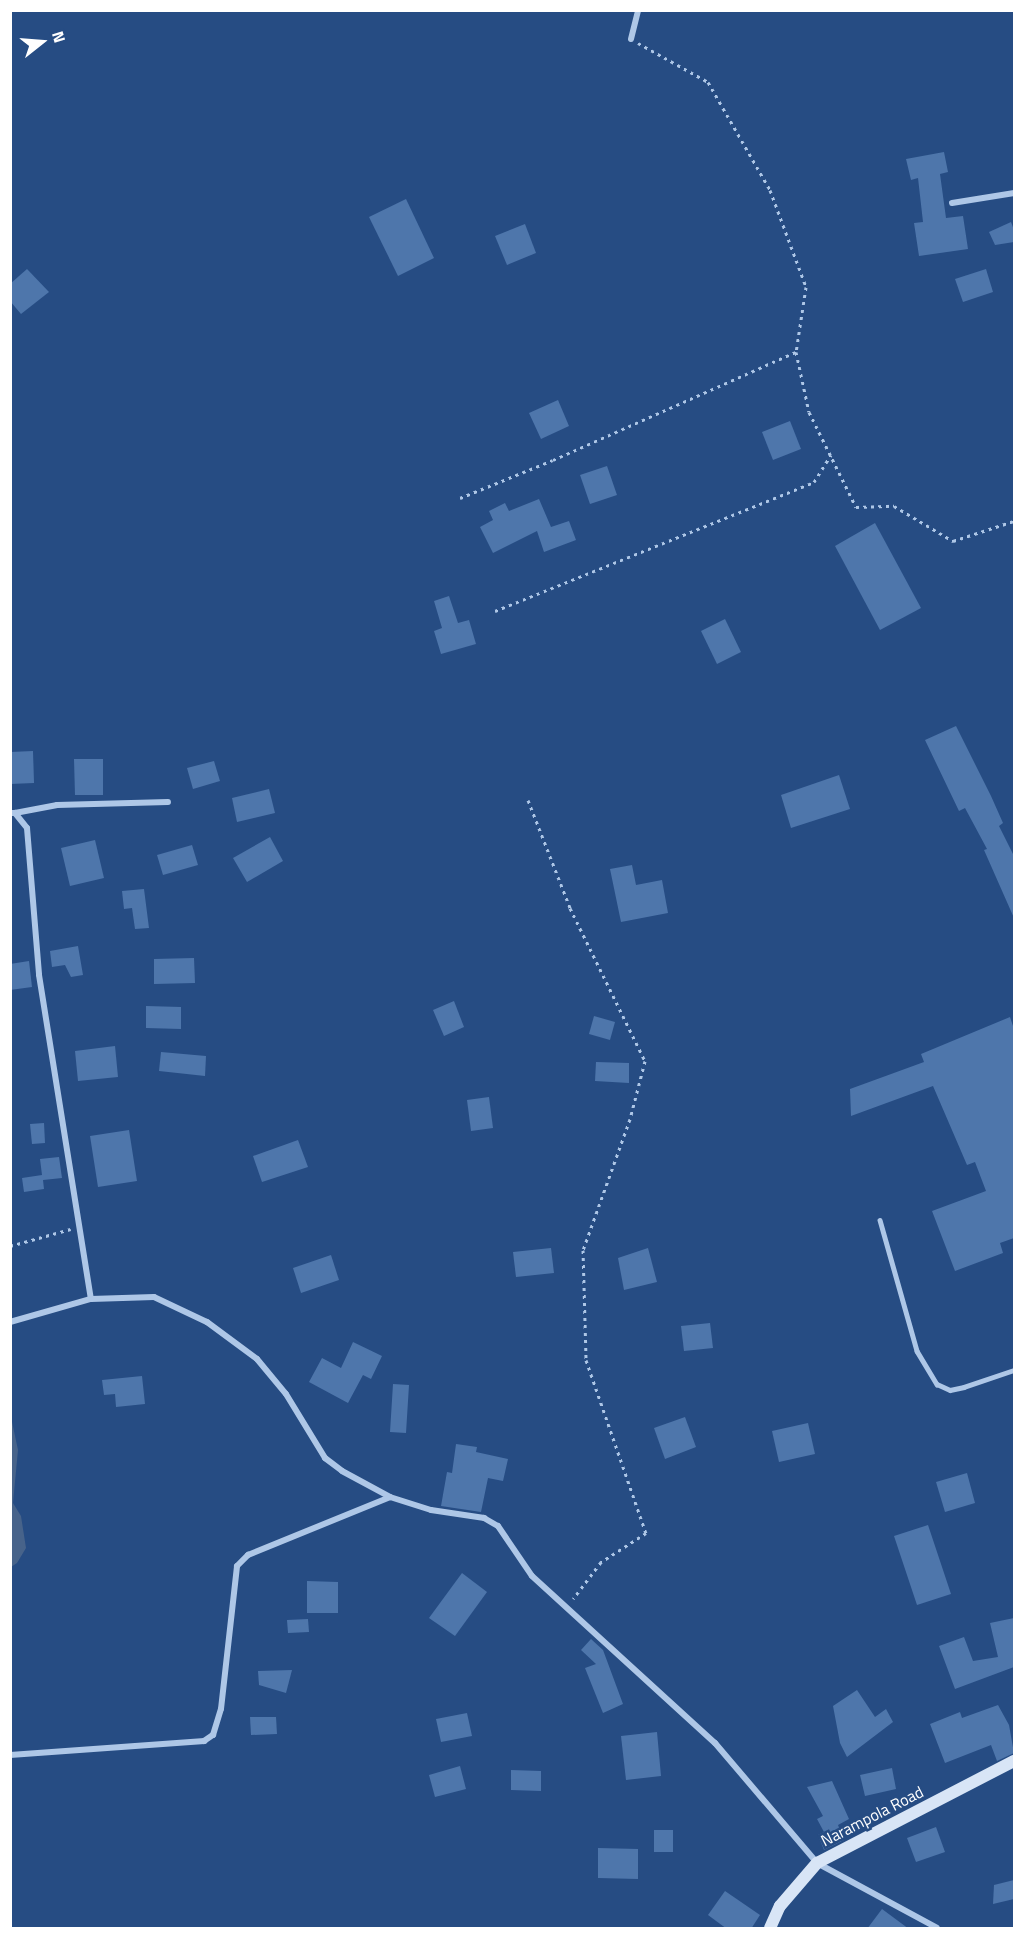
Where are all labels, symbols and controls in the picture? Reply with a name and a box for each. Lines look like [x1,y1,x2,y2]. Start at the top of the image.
north arrow [12,12,72,72]
text: N [46,28,72,46]
street label: Narampola Road [818,1782,926,1850]

